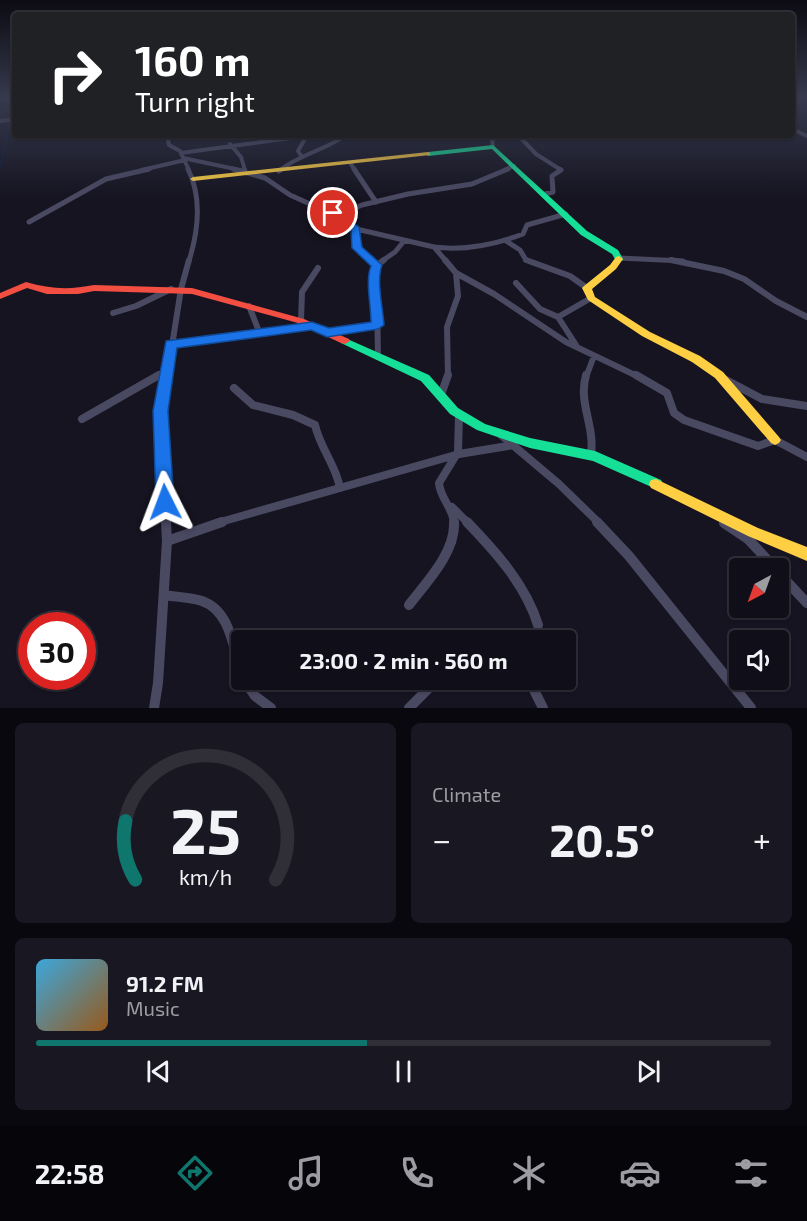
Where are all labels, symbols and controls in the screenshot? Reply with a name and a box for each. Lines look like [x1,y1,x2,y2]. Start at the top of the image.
text: 160 m [135,34,251,84]
icon: right [36,36,114,114]
text: Turn right [135,85,255,117]
pin [307,187,358,238]
icon: arrive [316,196,349,229]
position arrow [133,470,197,534]
north arrow [729,558,789,618]
map controls [729,558,789,690]
speed limit sign: 30 [18,612,96,690]
button: sound [729,630,789,690]
text: 23:00 · 2 min · 560 m [299,647,508,673]
text: Climate [432,782,501,806]
text: 25 [170,792,241,867]
text: 20.5° [549,812,655,866]
text: − [432,819,451,859]
text: + [753,819,771,859]
text: km/h [179,864,232,889]
text: 91.2 FM [126,970,204,996]
text: Music [126,996,180,1020]
icon: previous [142,1055,175,1088]
icon: pause [387,1055,420,1088]
icon: next [632,1055,665,1088]
icon: directions [174,1152,216,1194]
icon: music [285,1152,327,1194]
icon: phone [396,1152,438,1194]
icon: climate [508,1152,550,1194]
icon: car [619,1152,661,1194]
icon: filters [730,1152,772,1194]
text: 22:58 [35,1157,105,1189]

